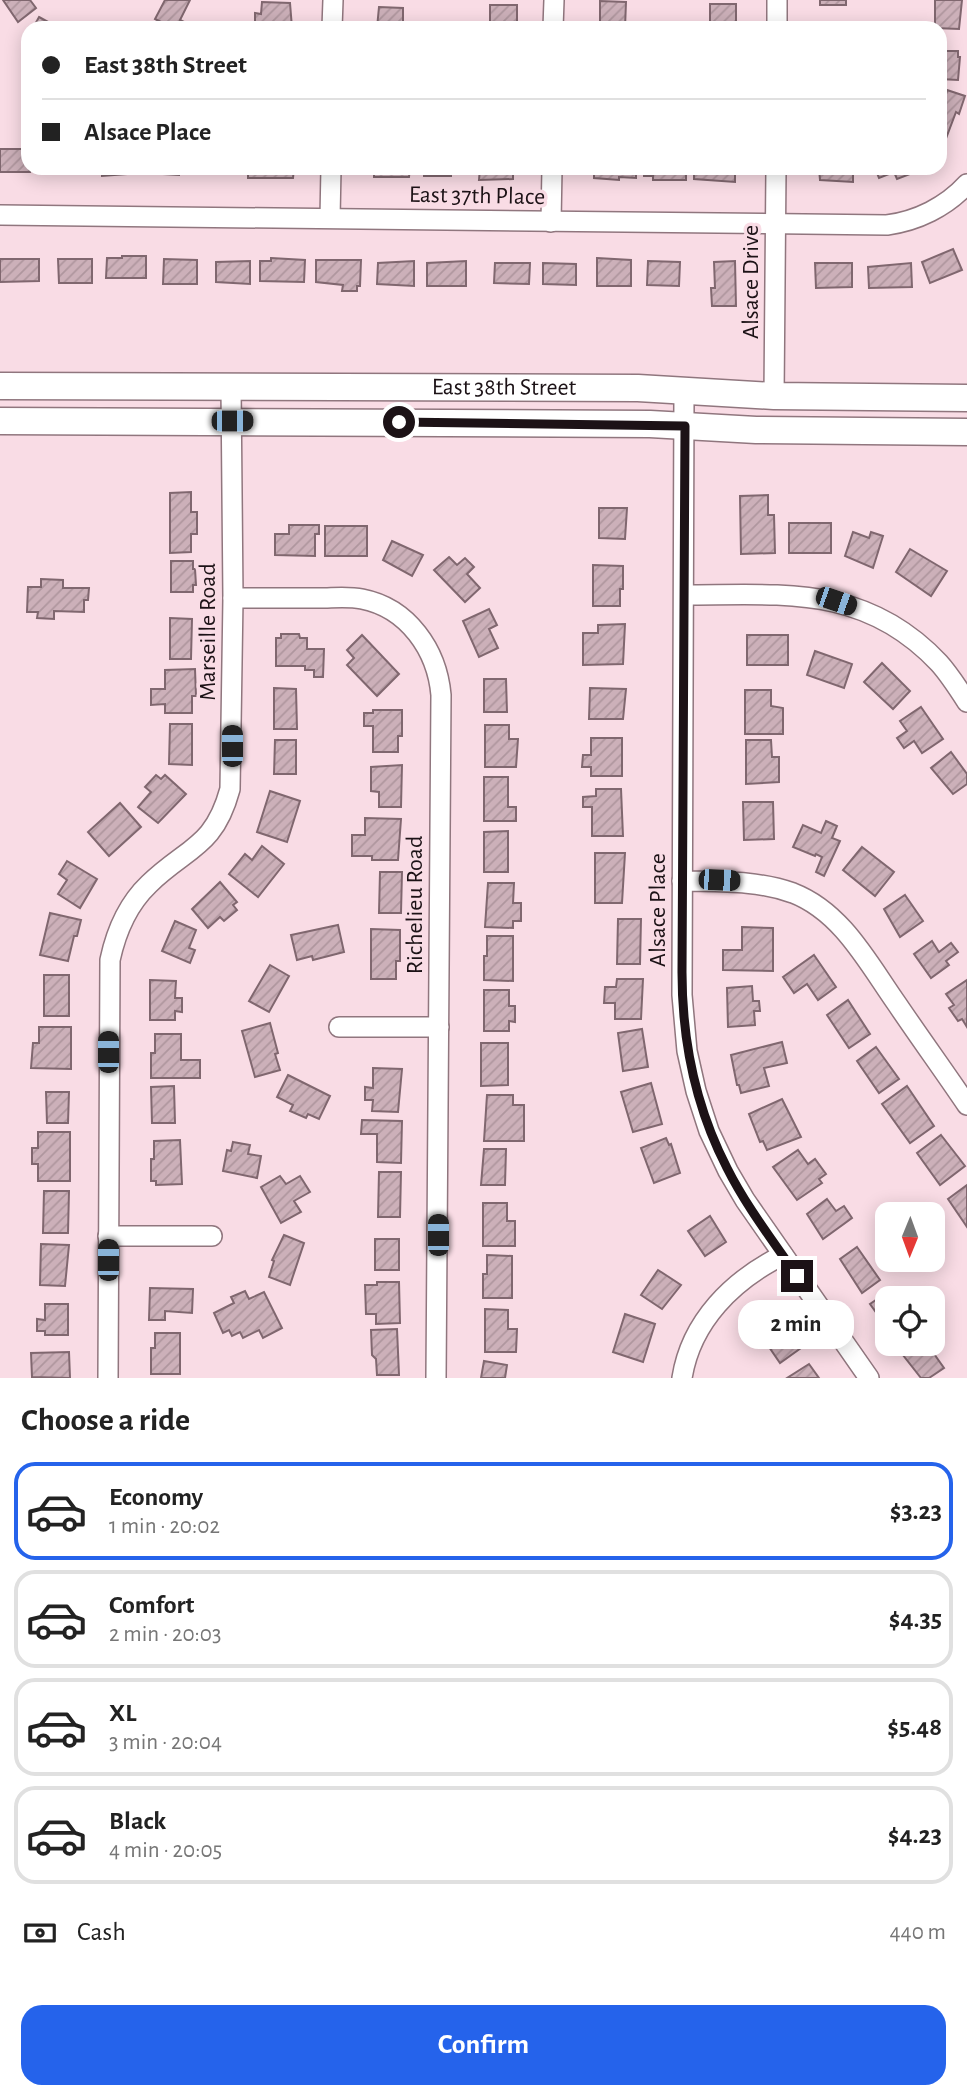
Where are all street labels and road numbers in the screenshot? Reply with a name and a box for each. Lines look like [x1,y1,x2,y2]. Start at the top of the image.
street label: East 37th Place [409,183,545,209]
street label: Alsace Drive [739,225,763,339]
street label: East 38th Street [432,375,577,400]
street label: Marseille Road [196,563,220,701]
street label: Richelieu Road [403,836,427,974]
street label: Alsace Place [646,853,670,967]

